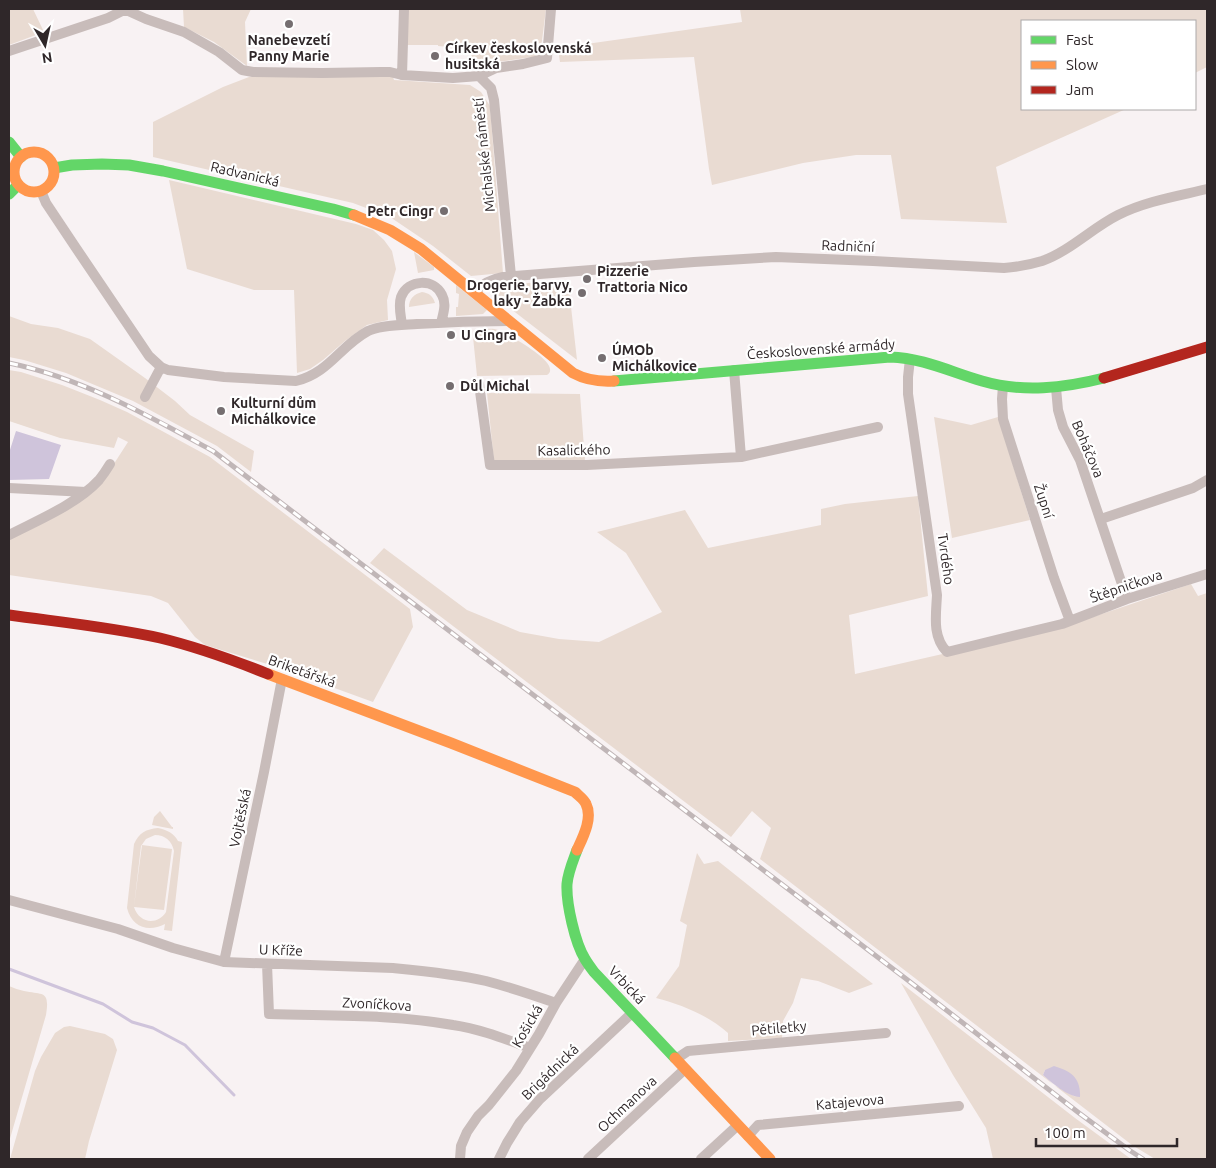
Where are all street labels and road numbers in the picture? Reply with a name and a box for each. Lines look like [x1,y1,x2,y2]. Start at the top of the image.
street label: Michalské náměstí [470,97,498,213]
street label: Radvanická [209,158,281,190]
street label: Radniční [821,237,876,255]
street label: Československé armády [746,335,896,362]
street label: Boháčova [1069,418,1107,480]
street label: Kasalického [537,441,611,459]
street label: Župní [1031,481,1058,521]
street label: Tvrdého [934,532,958,586]
street label: Štěpničkova [1087,565,1164,606]
street label: Briketářská [266,651,338,691]
street label: Vojtěšská [226,787,254,849]
street label: U Kříže [259,941,303,959]
street label: Vrbická [605,963,649,1007]
street label: Zvoníčkova [342,994,412,1014]
street label: Košická [508,1002,546,1050]
street label: Pětiletky [751,1018,808,1038]
street label: Brigádnická [518,1041,582,1103]
street label: Ochmanova [594,1073,660,1135]
street label: Katajevova [815,1091,885,1113]

